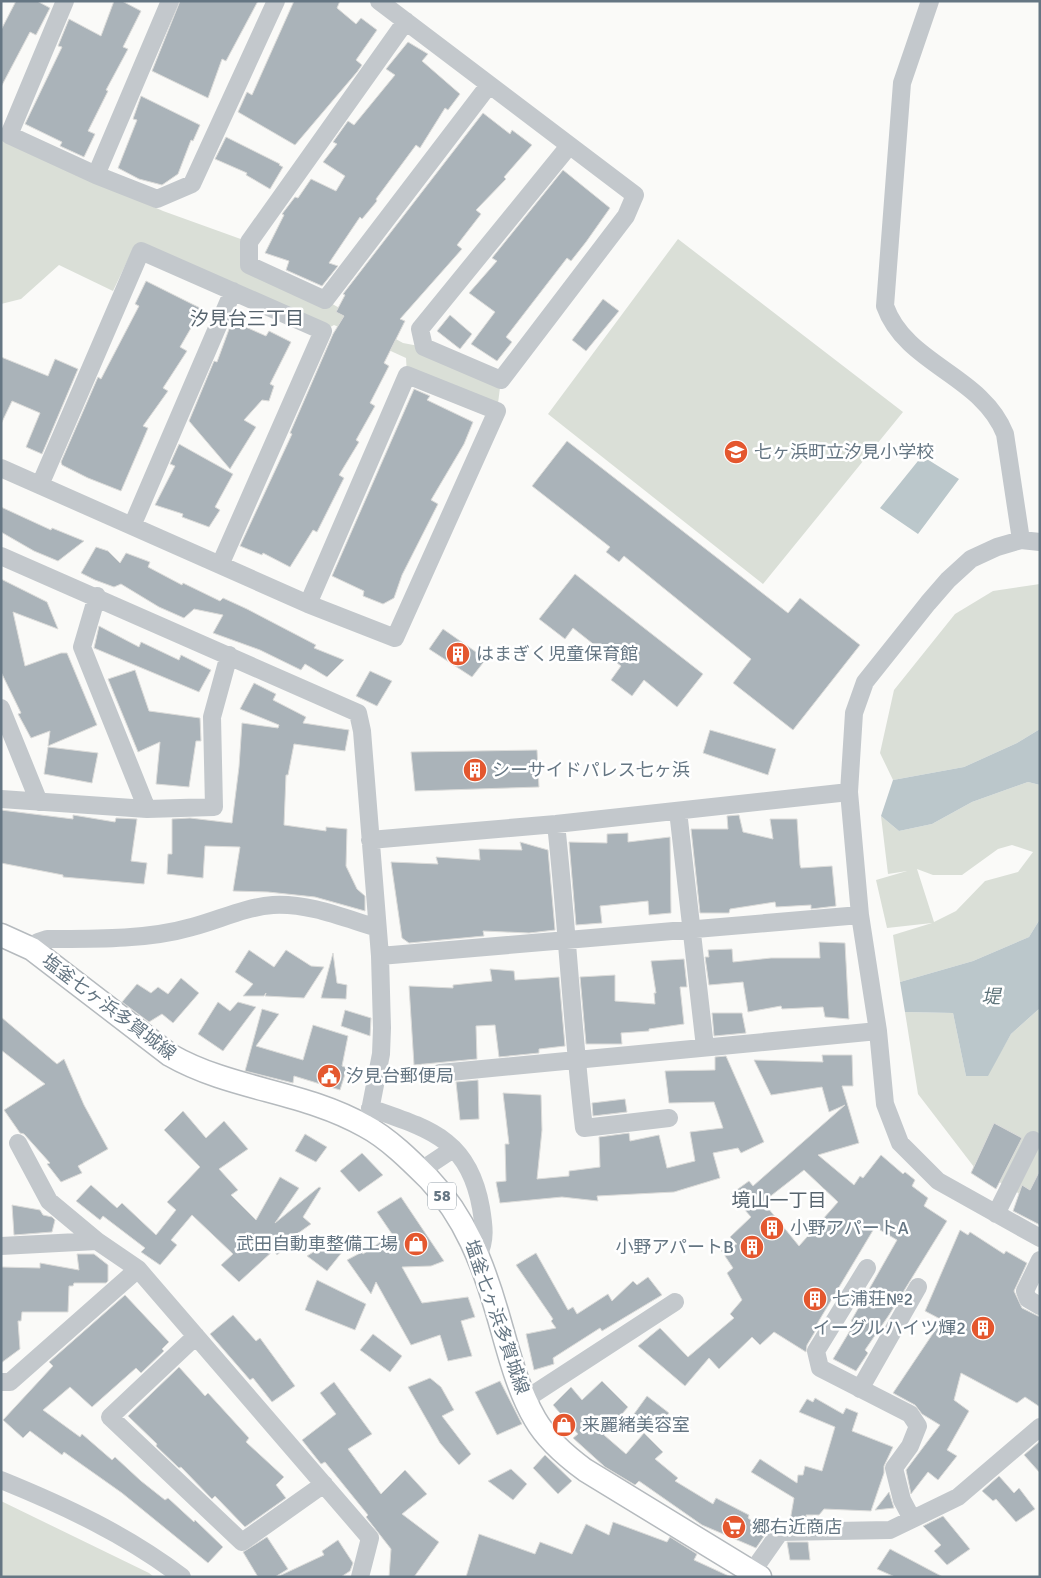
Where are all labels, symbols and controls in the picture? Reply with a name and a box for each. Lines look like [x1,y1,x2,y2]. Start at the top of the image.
district label: 汐見台三丁目 [190,307,304,331]
school or university icon: 七ヶ浜町立汐見小学校 [723,439,749,465]
place label: 七ヶ浜町立汐見小学校 [754,441,934,463]
building icon: はまぎく児童保育館 [445,641,471,667]
place label: はまぎく児童保育館 [476,643,638,665]
building icon: シーサイドパレス七ヶ浜 [462,757,488,783]
place label: シーサイドパレス七ヶ浜 [492,759,690,781]
street label: 塩釜七ヶ浜多賀城線 [38,949,180,1065]
water label: 堤 [981,985,1002,1009]
public building icon: 汐見台郵便局 [316,1063,342,1089]
place label: 汐見台郵便局 [346,1065,454,1087]
road number: 58 [428,1182,456,1210]
district label: 境山一丁目 [731,1189,827,1213]
building icon: 小野アパートA [759,1215,785,1241]
place label: 小野アパートA [790,1217,909,1239]
shop icon: 武田自動車整備工場 [403,1231,429,1257]
place label: 武田自動車整備工場 [236,1233,398,1255]
building icon: 小野アパートB [739,1234,765,1260]
place label: 小野アパートB [615,1236,734,1258]
street label: 塩釜七ヶ浜多賀城線 [460,1237,534,1397]
building icon: 七浦荘№2 [802,1286,828,1312]
place label: 七浦荘№2 [832,1288,913,1310]
building icon: イーグルハイツ輝2 [970,1315,996,1341]
place label: イーグルハイツ輝2 [813,1317,966,1339]
shop icon: 来麗緒美容室 [551,1412,577,1438]
place label: 来麗緒美容室 [582,1414,690,1436]
supermarket icon: 郷右近商店 [721,1514,747,1540]
place label: 郷右近商店 [752,1516,842,1538]

